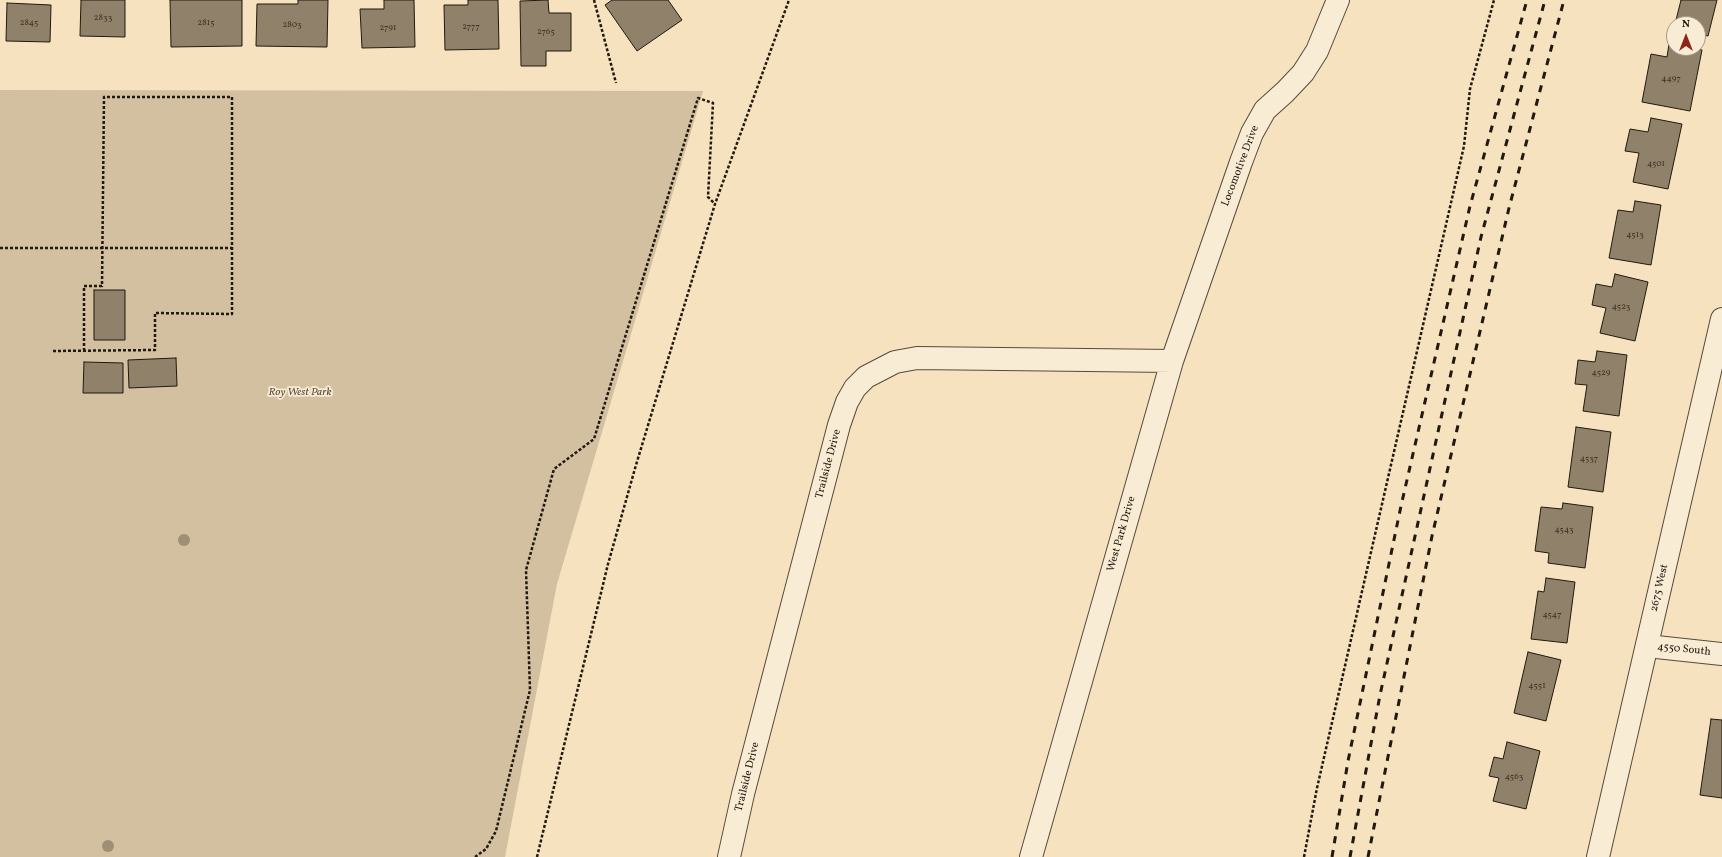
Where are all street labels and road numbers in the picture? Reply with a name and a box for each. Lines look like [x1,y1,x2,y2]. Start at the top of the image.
street label: Locomotive Drive [1220,124,1262,208]
street label: Trailside Drive [813,428,845,500]
street label: West Park Drive [1105,495,1139,573]
street label: 2675 West [1648,563,1672,613]
street label: 4550 South [1656,641,1712,659]
street label: Trailside Drive [733,741,763,813]

